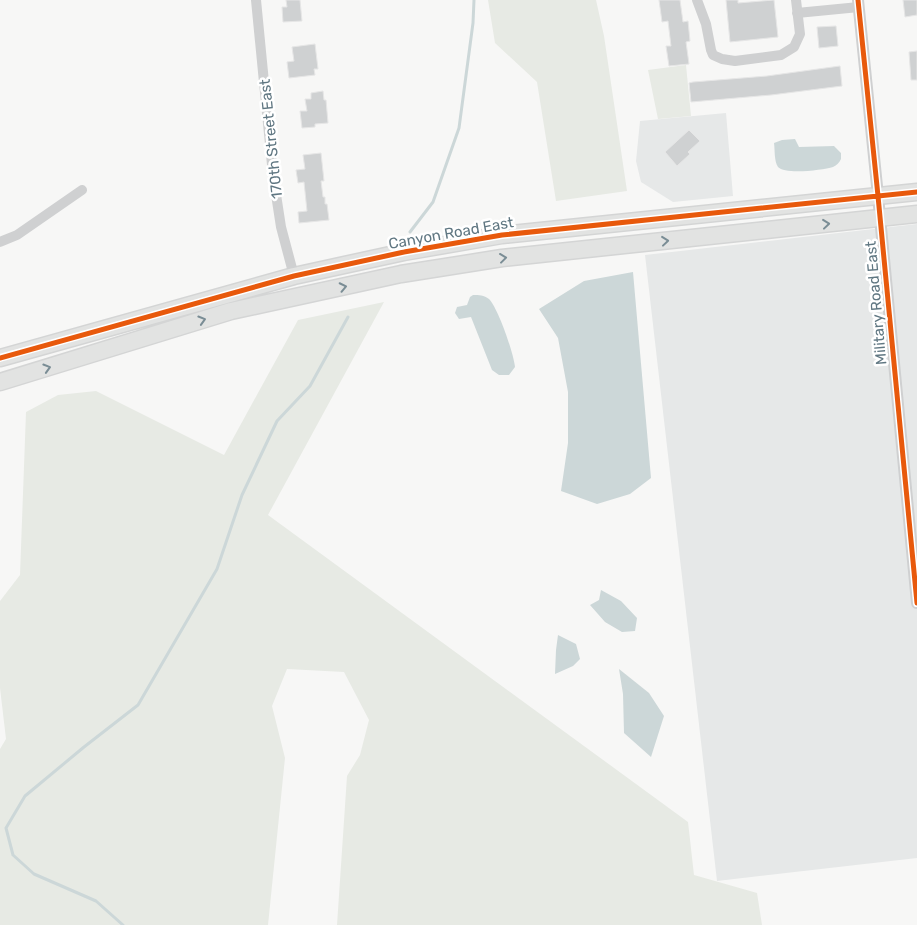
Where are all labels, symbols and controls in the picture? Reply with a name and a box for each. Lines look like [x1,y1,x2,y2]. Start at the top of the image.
street label: 170th Street East [256,78,286,200]
street label: Canyon Road East [387,213,515,253]
one-way arrow [823,218,831,229]
one-way arrow [661,236,669,247]
street label: Military Road East [862,240,890,366]
one-way arrow [499,253,507,264]
one-way arrow [339,282,348,292]
one-way arrow [197,316,206,326]
one-way arrow [42,363,50,373]

